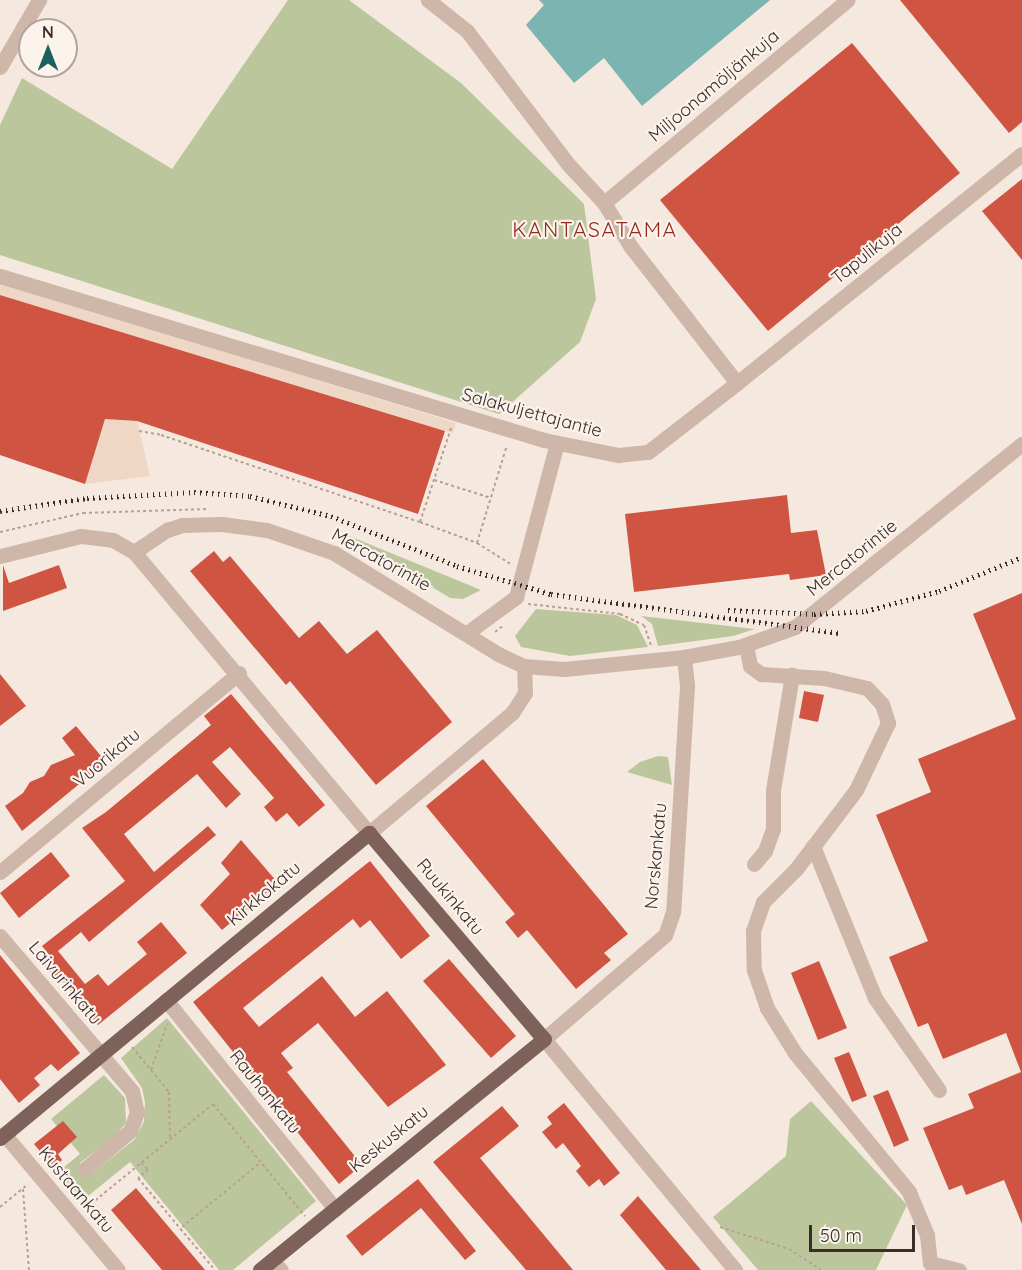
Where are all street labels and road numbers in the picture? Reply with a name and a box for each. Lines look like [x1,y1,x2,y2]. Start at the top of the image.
street label: Miljoonamöljänkuja [644,25,784,147]
street label: Tapulikuja [827,219,907,289]
street label: Salakuljettajantie [460,384,604,442]
street label: Mercatorintie [802,515,902,601]
street label: Mercatorintie [328,524,434,596]
street label: Vuorikatu [69,724,145,792]
street label: Norskankatu [641,802,671,910]
street label: Ruukinkatu [412,854,488,940]
street label: Kirkkokatu [223,857,305,931]
street label: Laivurinkatu [24,937,106,1029]
street label: Rauhankatu [225,1046,305,1138]
street label: Keskuskatu [345,1101,433,1177]
street label: Kustaankatu [34,1142,118,1238]

